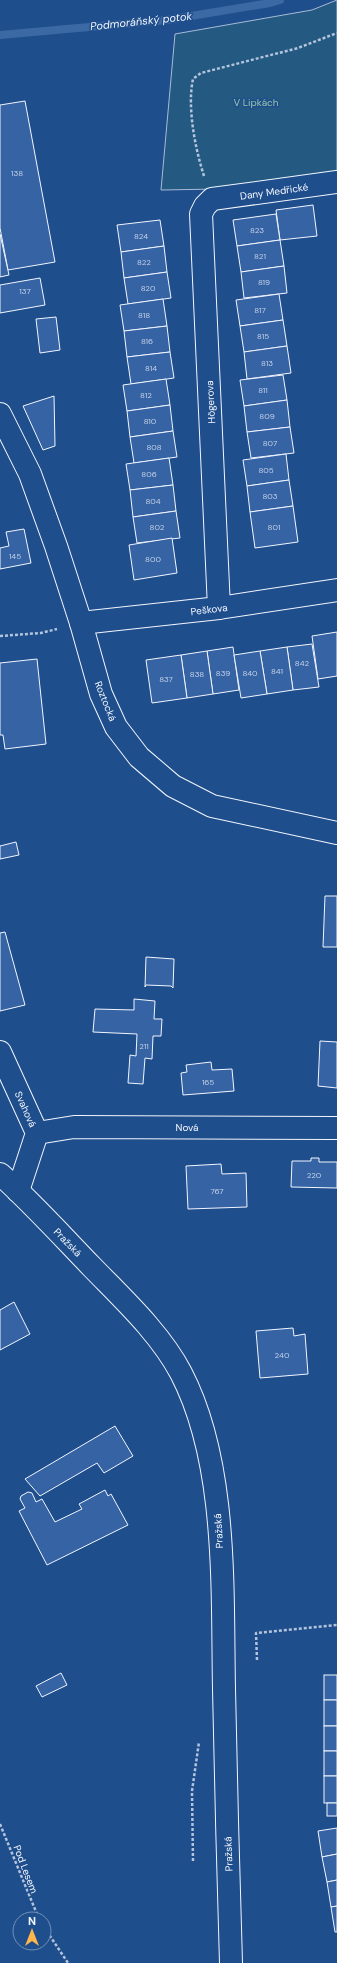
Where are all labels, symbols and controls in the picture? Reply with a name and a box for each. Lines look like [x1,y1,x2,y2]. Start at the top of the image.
water label: Podmoráňský potok [89,9,193,33]
park label: V Lipkách [233,96,279,109]
house number: 138 [11,168,23,178]
street label: Dany Medřické [239,180,309,203]
house number: 823 [250,225,264,235]
house number: 824 [134,231,148,241]
house number: 821 [254,251,266,261]
house number: 822 [137,257,151,267]
house number: 819 [258,277,270,287]
house number: 820 [141,283,156,293]
house number: 137 [19,286,31,296]
house number: 817 [254,305,266,315]
house number: 818 [138,310,150,320]
house number: 815 [257,331,269,341]
house number: 816 [141,336,153,346]
house number: 813 [261,358,273,368]
house number: 814 [145,363,157,373]
street label: Högerova [203,380,218,424]
house number: 811 [258,385,268,395]
house number: 812 [140,390,152,400]
house number: 809 [259,411,275,421]
house number: 810 [144,416,157,426]
house number: 807 [263,438,277,448]
house number: 808 [146,442,162,452]
house number: 805 [258,465,274,475]
house number: 806 [141,469,157,479]
house number: 803 [262,491,278,501]
house number: 804 [145,496,161,506]
house number: 802 [150,522,165,532]
house number: 801 [268,522,280,532]
house number: 145 [9,551,21,561]
house number: 800 [145,554,161,564]
street label: Peškova [190,601,228,618]
house number: 842 [295,658,310,668]
house number: 841 [271,666,283,676]
house number: 839 [216,668,230,678]
house number: 840 [242,668,258,678]
house number: 838 [190,669,204,679]
house number: 837 [159,674,173,684]
street label: Roztocká [92,679,119,723]
house number: 211 [139,1041,149,1051]
house number: 165 [202,1077,214,1087]
street label: Svahová [12,1089,39,1129]
street label: Nová [175,1121,199,1134]
house number: 220 [307,1170,322,1180]
house number: 767 [210,1186,224,1196]
street label: Pražská [51,1225,84,1259]
house number: 240 [275,1350,290,1360]
street label: Pražská [211,1513,226,1549]
street label: Pražská [221,1836,236,1872]
street label: Pod Lesem [10,1843,41,1895]
north arrow [12,1911,52,1951]
text: N [28,1914,36,1928]

